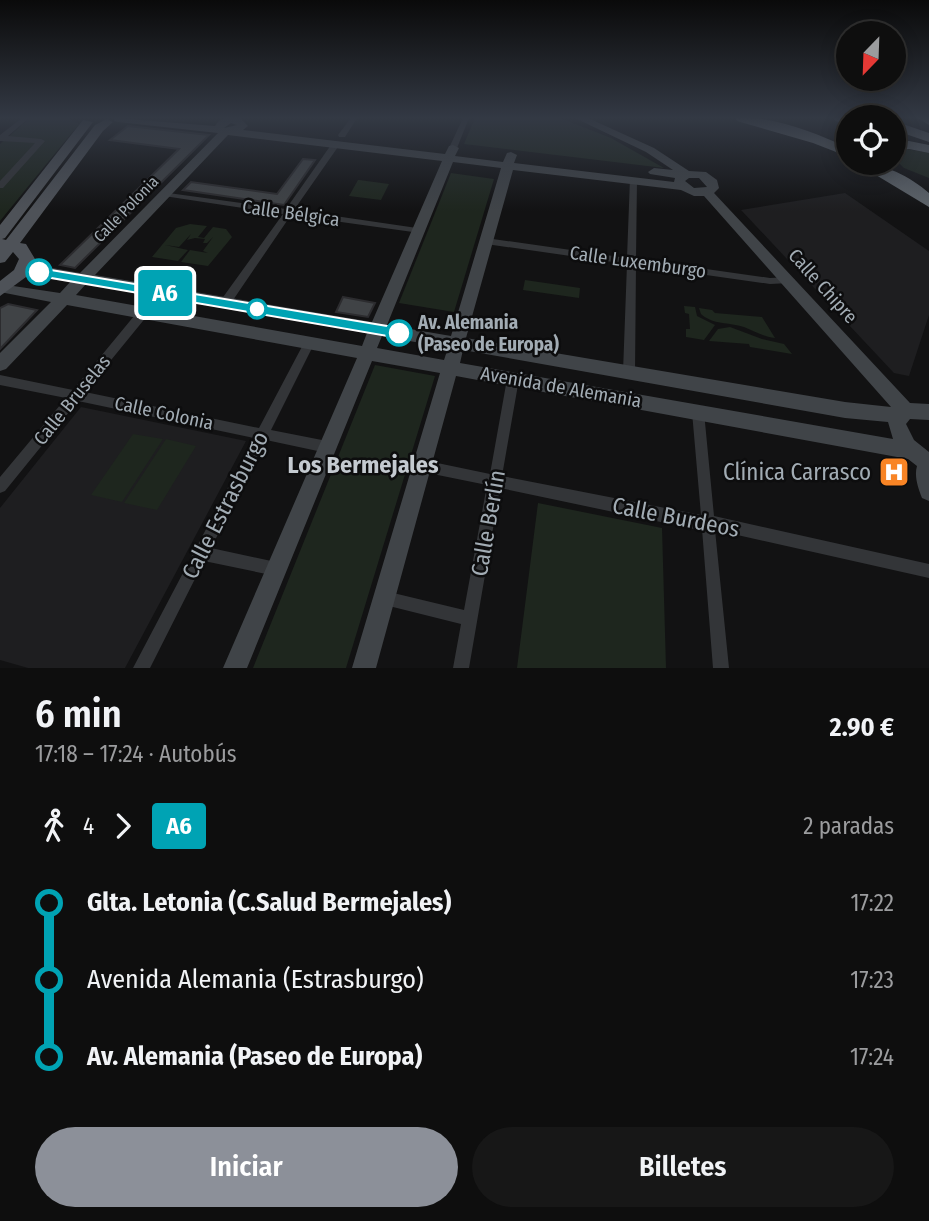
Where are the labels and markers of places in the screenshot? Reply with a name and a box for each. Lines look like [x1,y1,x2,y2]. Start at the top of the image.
unlabelled marker [26,259,52,285]
unlabelled marker [247,299,267,319]
place label: Av. Alemania (Paseo de Europa) [417,311,559,356]
marker: Av. Alemania (Paseo de Europa) [386,320,412,346]
hospital icon: Clínica Carrasco [877,455,911,489]
place label: Clínica Carrasco [723,458,871,486]

